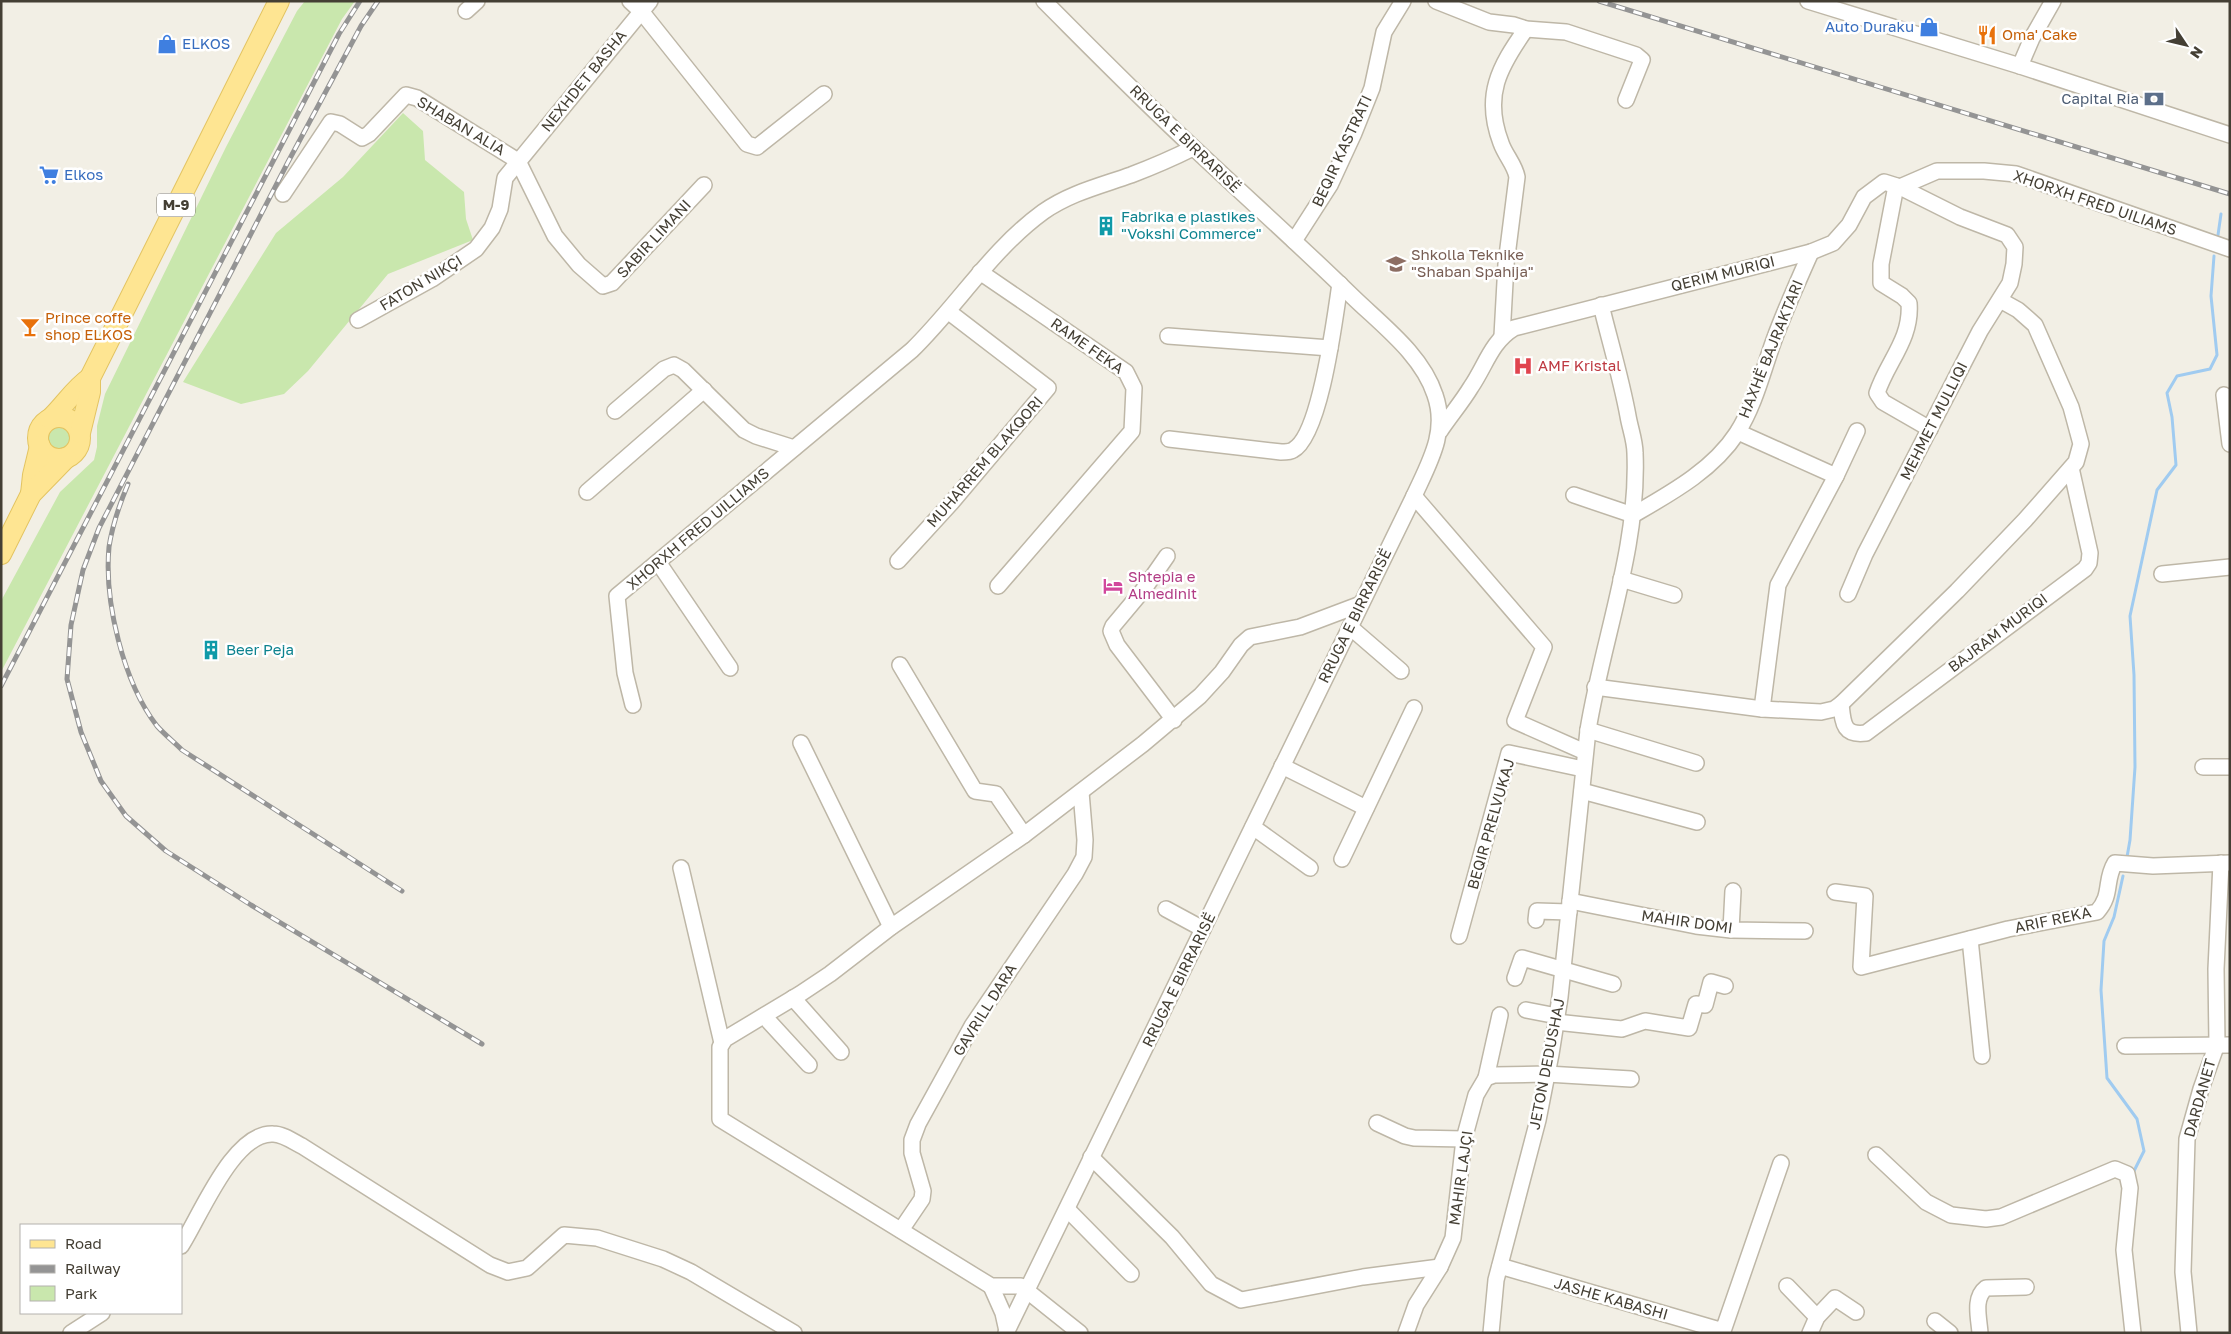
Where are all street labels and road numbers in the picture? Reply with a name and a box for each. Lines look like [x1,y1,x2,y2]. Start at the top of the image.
street label: NEXHDET BASHA [537,26,630,135]
street label: RRUGA E BIRRARISË [1127,81,1245,196]
street label: SHABAN ALIA [414,92,509,158]
street label: BEQIR KASTRATI [1307,92,1375,209]
street label: XHORXH FRED UILIAMS [2011,166,2179,239]
road number: M-9 [157,194,195,216]
street label: SABIR LIMANI [612,195,694,281]
street label: FATON NIKÇI [376,250,465,314]
street label: QERIM MURIQI [1669,251,1777,295]
street label: HAXHË BAJRAKTARI [1734,277,1806,421]
street label: RAME FEKA [1048,313,1127,377]
street label: MEHMET MULLIQI [1896,358,1971,483]
street label: MUHARREM BLAKQORI [922,392,1046,531]
street label: XHORXH FRED UILLIAMS [623,463,772,593]
street label: RRUGA E BIRRARISË [1314,546,1394,686]
street label: BAJRAM MURIQI [1944,589,2051,675]
street label: BEQIR PRELVUKAJ [1463,756,1517,891]
street label: ARIF REKA [2013,902,2093,936]
street label: MAHIR DOMI [1640,906,1734,936]
street label: RRUGA E BIRRARISË [1138,910,1218,1050]
street label: GAVRILL DARA [949,960,1020,1059]
street label: JETON DEDUSHAJ [1524,997,1568,1131]
street label: DARDANET [2179,1056,2219,1139]
street label: MAHIR LAJÇI [1444,1129,1476,1226]
street label: JASHE KABASHI [1552,1273,1670,1323]

